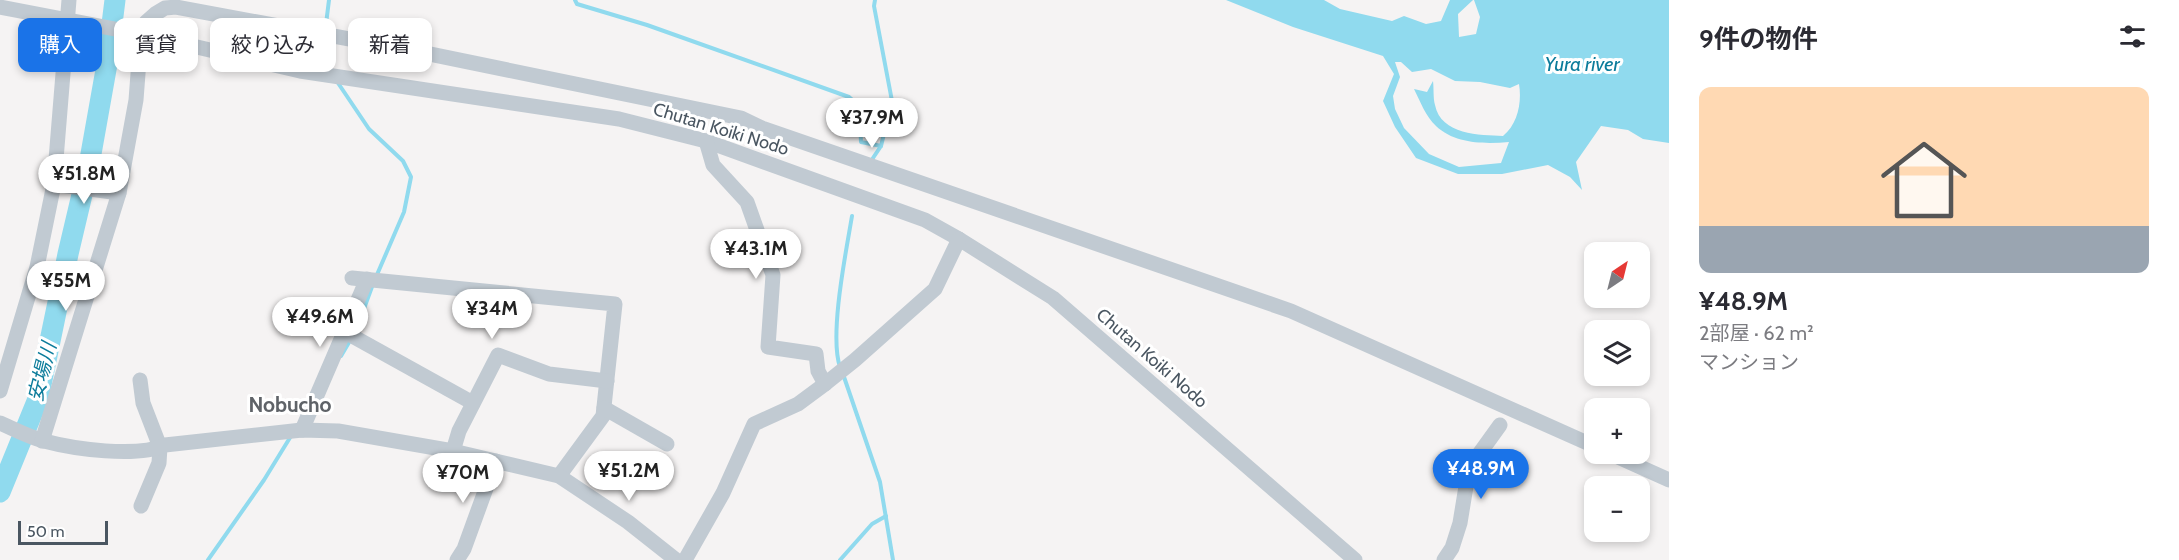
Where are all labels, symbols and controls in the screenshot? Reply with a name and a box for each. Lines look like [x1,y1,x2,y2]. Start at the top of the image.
chip: 購入 [18,18,102,72]
chip: 賃貸 [114,18,198,72]
chip: 絞り込み [210,18,336,72]
chip: 新着 [348,18,432,72]
icon: filters [2116,20,2149,53]
text: 9件の物件 [1699,23,1818,55]
water label: Yura river [1544,52,1620,76]
street label: Chutan Koiki Nodo [651,98,792,160]
pin: ¥37.9M [823,98,921,149]
text: ¥37.9M [840,105,904,129]
icon: home [1870,126,1978,234]
pin: ¥51.8M [35,154,133,205]
text: ¥51.8M [52,161,116,185]
pin: ¥43.1M [707,229,805,280]
text: ¥43.1M [724,236,788,260]
north arrow [1584,242,1650,308]
map controls [1584,242,1650,542]
pin: ¥55M [30,261,102,312]
text: ¥55M [41,268,91,292]
text: ¥48.9M [1699,285,1788,317]
pin: ¥34M [456,289,528,340]
text: ¥34M [466,296,518,320]
pin: ¥49.6M [271,297,369,348]
text: ¥49.6M [286,304,354,328]
street label: Chutan Koiki Nodo [1092,304,1212,412]
button: layers [1584,320,1650,386]
text: 2部屋 · 62 m² [1699,321,1814,345]
water label: 安場川 [23,338,61,404]
text: マンション [1699,350,1799,374]
district label: Nobucho [248,392,332,417]
button: + [1584,398,1650,464]
pin: ¥48.9M [1432,449,1530,500]
pin: ¥51.2M [580,451,678,502]
pin: ¥70M [427,453,499,504]
text: ¥48.9M [1447,456,1515,480]
text: ¥51.2M [598,458,660,482]
text: ¥70M [437,460,489,484]
button: − [1584,476,1650,542]
scale bar [18,518,108,546]
text: 50 m [27,522,64,541]

